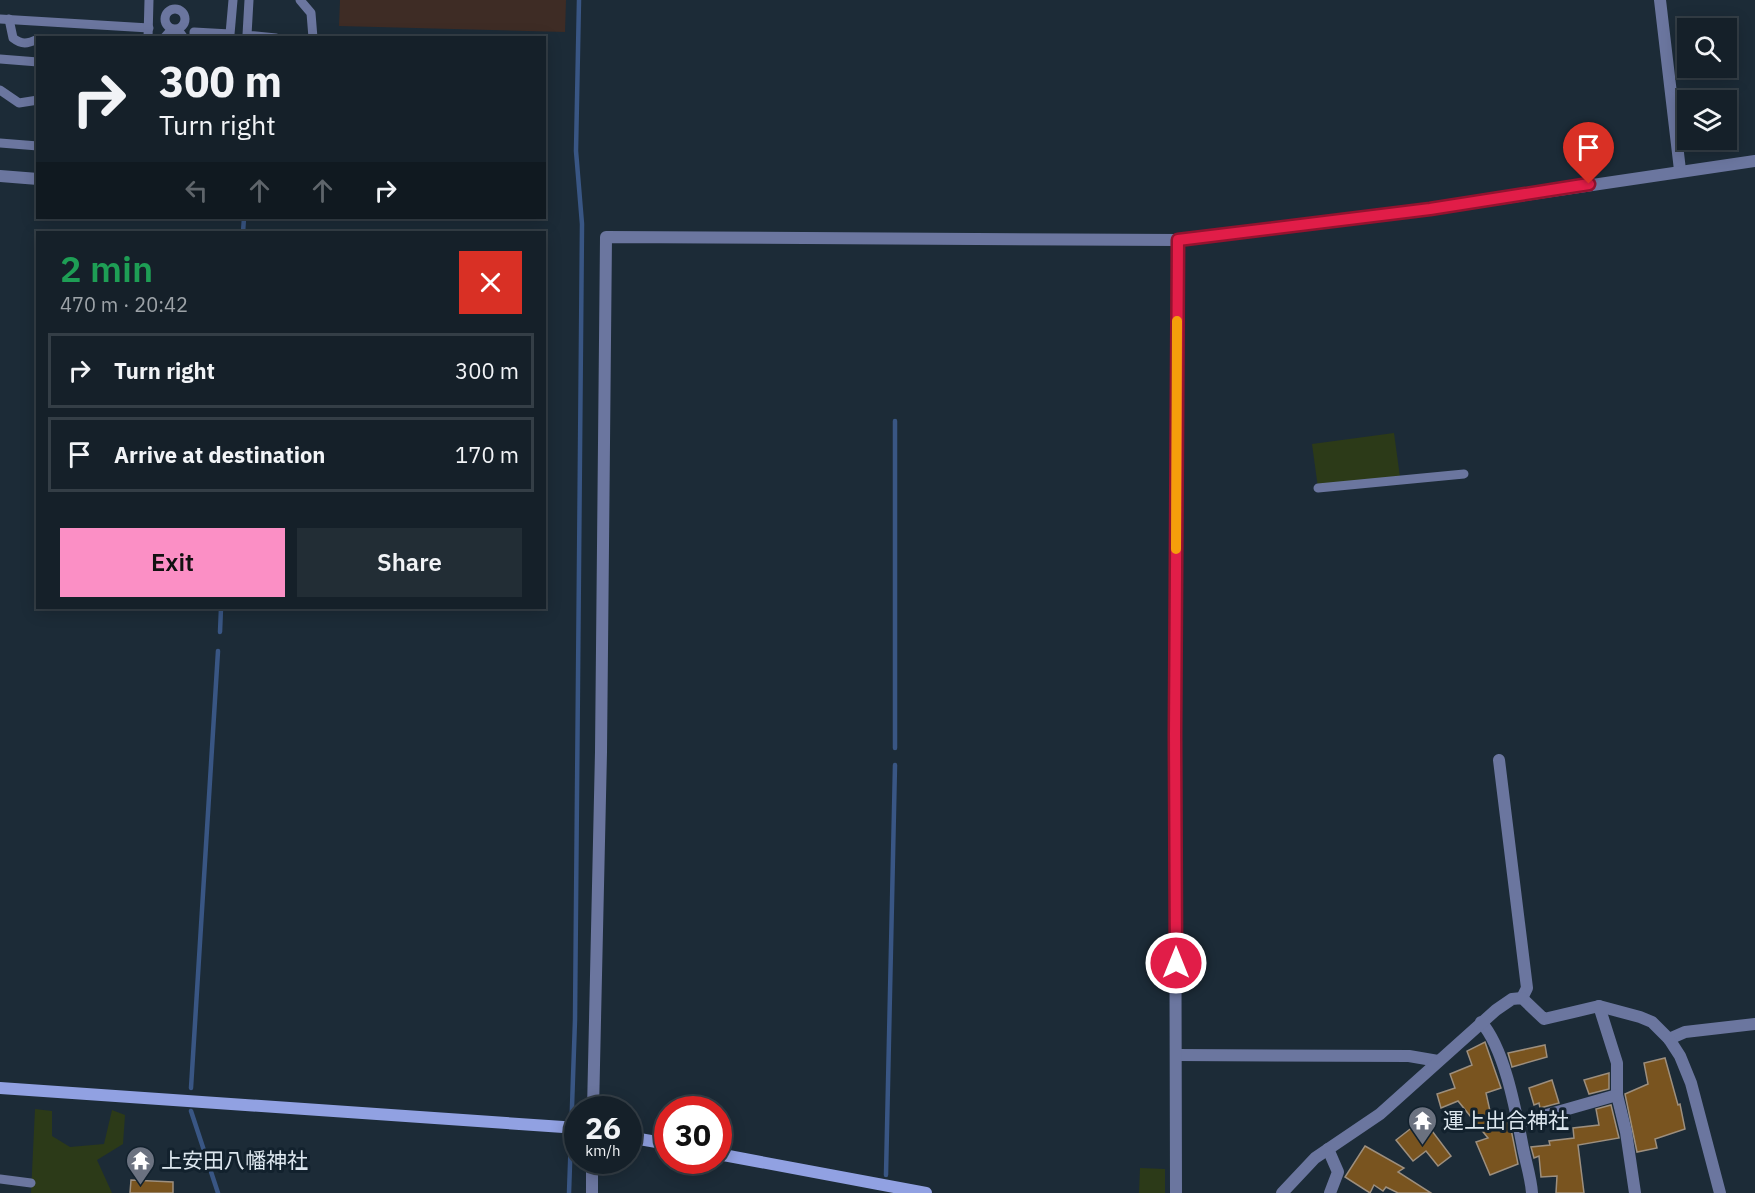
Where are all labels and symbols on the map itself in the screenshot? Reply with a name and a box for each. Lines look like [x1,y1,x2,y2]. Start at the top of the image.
pin [1563,122,1614,184]
position arrow [1144,931,1208,995]
speed limit sign: 30 [654,1096,732,1174]
temple icon: 運上出合神社 [1406,1104,1438,1146]
place label: 運上出合神社 [1443,1106,1569,1134]
temple icon: 上安田八幡神社 [124,1144,156,1186]
place label: 上安田八幡神社 [161,1146,308,1174]

